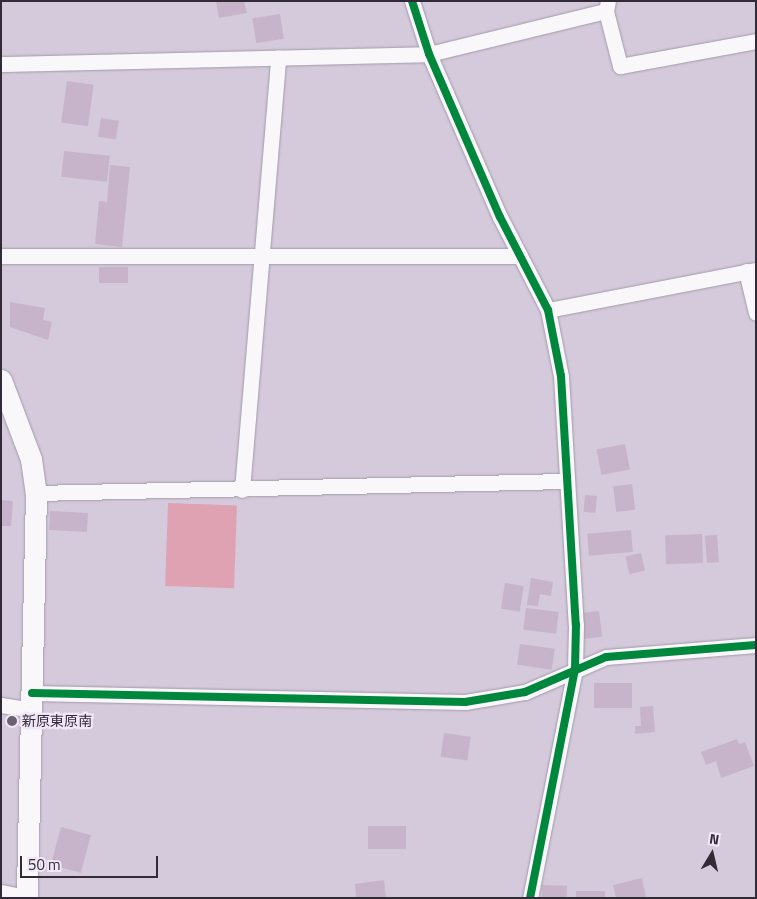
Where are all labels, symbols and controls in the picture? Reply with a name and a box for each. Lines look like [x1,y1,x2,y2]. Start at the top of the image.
place label: 新原東原南 [22,713,92,729]
marker: 新原東原南 [6,715,18,727]
text: N [708,828,721,850]
north arrow [687,829,737,879]
scale bar [22,846,160,878]
text: 50 m [28,853,61,876]

